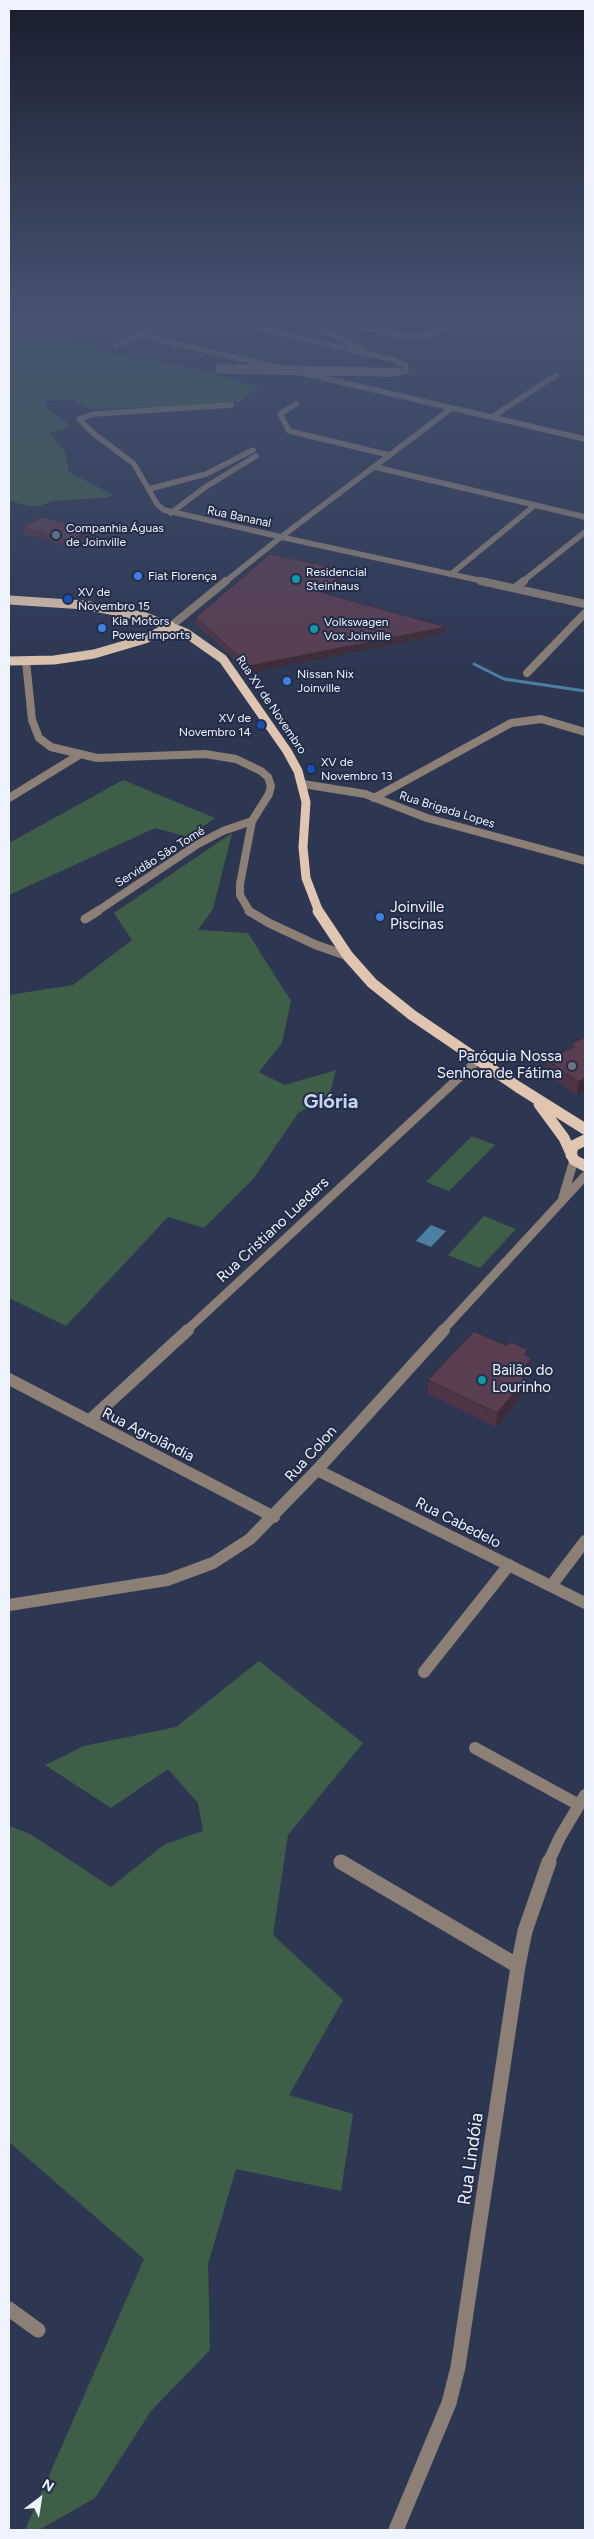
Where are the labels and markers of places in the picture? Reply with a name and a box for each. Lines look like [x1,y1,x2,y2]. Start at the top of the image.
place label: Companhia Águas de Joinville [66,521,164,549]
marker: Companhia Águas de Joinville [50,529,62,541]
place label: Residencial Steinhaus [306,565,367,593]
place label: Fiat Florença [148,569,217,583]
marker: Fiat Florença [132,570,144,582]
marker: Residencial Steinhaus [290,573,302,585]
place label: XV de Novembro 15 [78,585,150,613]
marker: XV de Novembro 15 [62,593,74,605]
place label: Kia Motors Power Imports [112,614,190,642]
place label: Volkswagen Vox Joinville [324,615,391,643]
marker: Kia Motors Power Imports [96,622,108,634]
marker: Volkswagen Vox Joinville [308,623,320,635]
place label: Nissan Nix Joinville [297,667,354,695]
marker: Nissan Nix Joinville [281,675,293,687]
place label: XV de Novembro 14 [179,711,251,739]
marker: XV de Novembro 14 [255,719,267,731]
place label: XV de Novembro 13 [321,755,392,783]
marker: XV de Novembro 13 [305,763,317,775]
place label: Joinville Piscinas [390,899,444,934]
marker: Joinville Piscinas [374,911,386,923]
place label: Paróquia Nossa Senhora de Fátima [437,1048,562,1083]
marker: Paróquia Nossa Senhora de Fátima [566,1060,578,1072]
place label: Bailão do Lourinho [492,1362,553,1397]
marker: Bailão do Lourinho [476,1374,488,1386]

